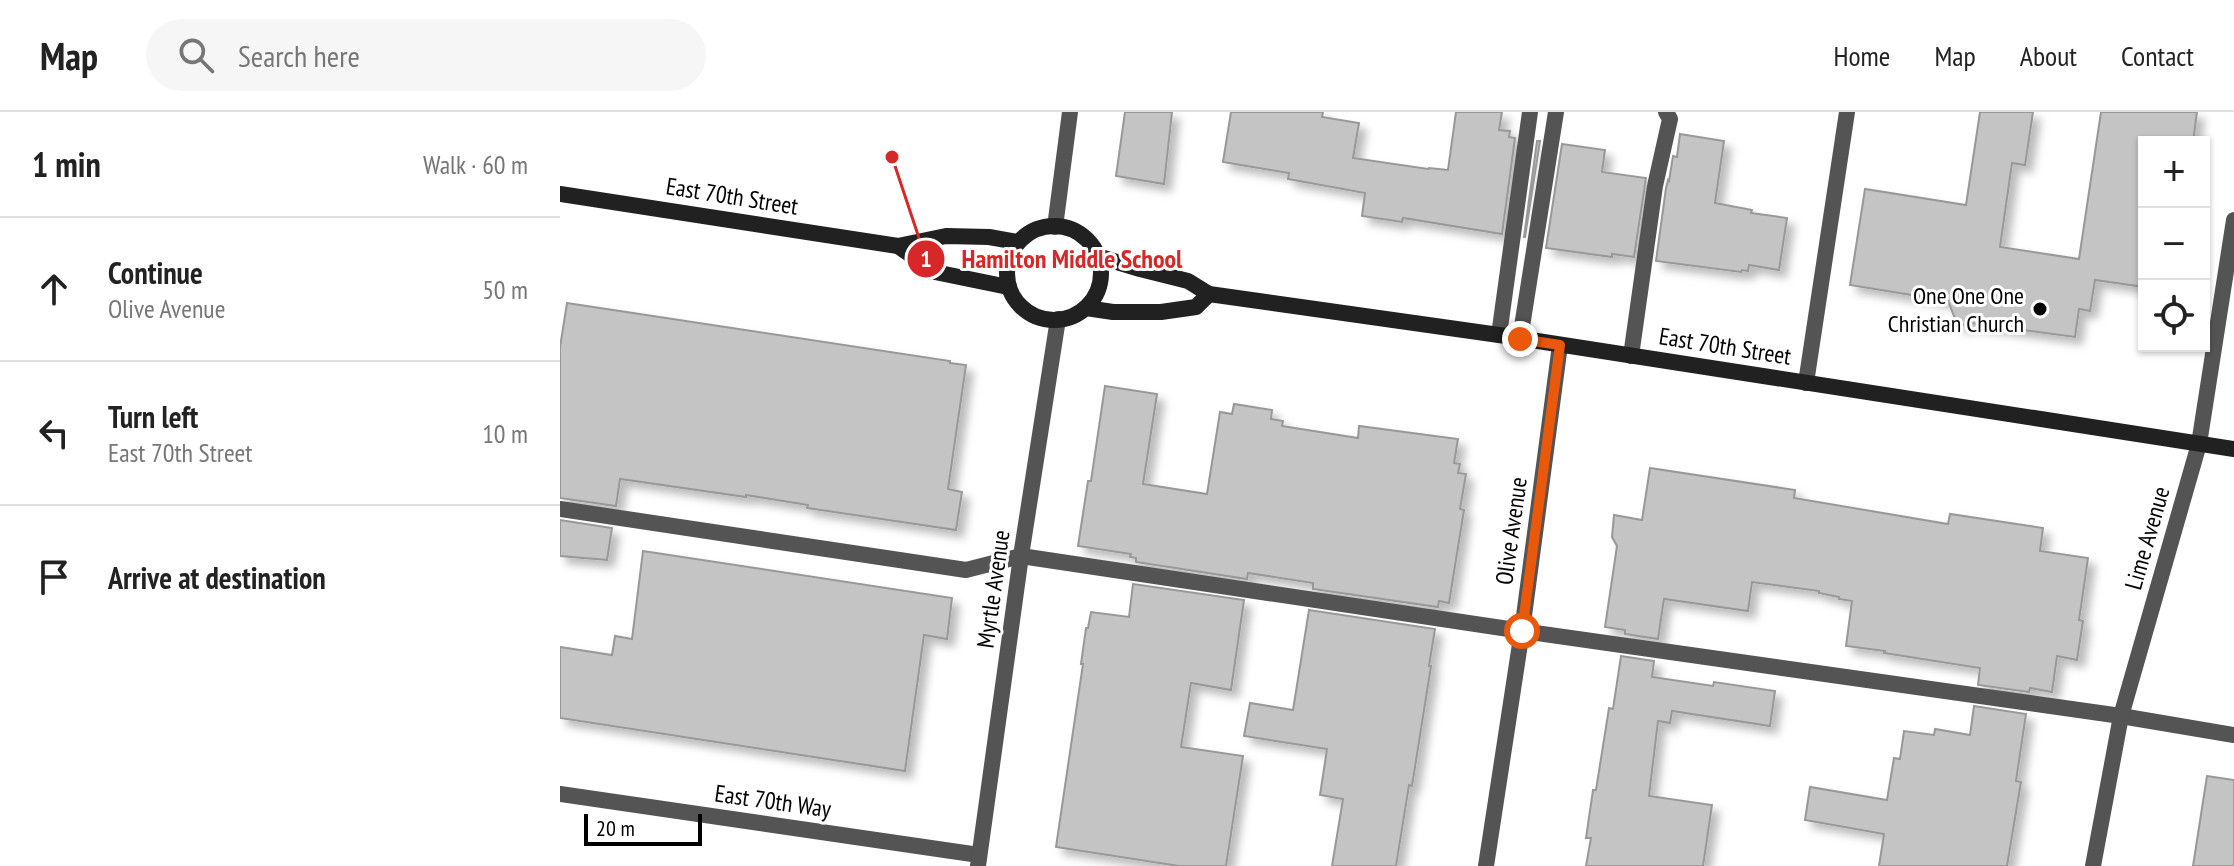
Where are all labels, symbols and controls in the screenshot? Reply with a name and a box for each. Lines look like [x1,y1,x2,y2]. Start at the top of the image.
search box [146,19,706,91]
text: Map [40,31,98,80]
icon: search [174,33,218,77]
text: Search here [238,36,360,75]
text: Home [1834,37,1890,74]
text: Map [1934,37,1976,74]
text: About [2020,37,2077,74]
text: Contact [2121,37,2194,74]
map controls [2138,136,2210,352]
button: + [2138,136,2210,208]
text: 1 min [32,142,101,186]
text: Walk · 60 m [423,148,528,181]
street label: East 70th Street [664,170,801,222]
button: − [2138,208,2210,280]
callout: Hamilton Middle School [906,234,1199,284]
text: Hamilton Middle School [962,242,1183,275]
text: 1 [920,243,932,274]
text: Continue [108,253,203,292]
icon: ahead [32,267,76,311]
text: 50 m [482,273,528,306]
place label: One One One Christian Church [1888,280,2024,339]
button: locate [2138,280,2210,352]
text: Olive Avenue [108,292,225,325]
marker: One One One Christian Church [2031,300,2049,318]
street label: East 70th Street [1657,320,1794,372]
route end [1502,321,1538,357]
text: Turn left [108,397,198,436]
icon: left [32,411,76,455]
text: 10 m [482,417,528,450]
text: East 70th Street [108,436,252,469]
street label: Olive Avenue [1488,475,1534,587]
street label: Lime Avenue [2118,483,2176,593]
street label: Myrtle Avenue [969,528,1017,650]
icon: arrive [32,555,76,599]
text: Arrive at destination [108,558,326,597]
route start [1504,613,1540,649]
street label: East 70th Way [713,778,833,824]
scale bar [584,810,702,846]
text: 20 m [596,814,635,842]

